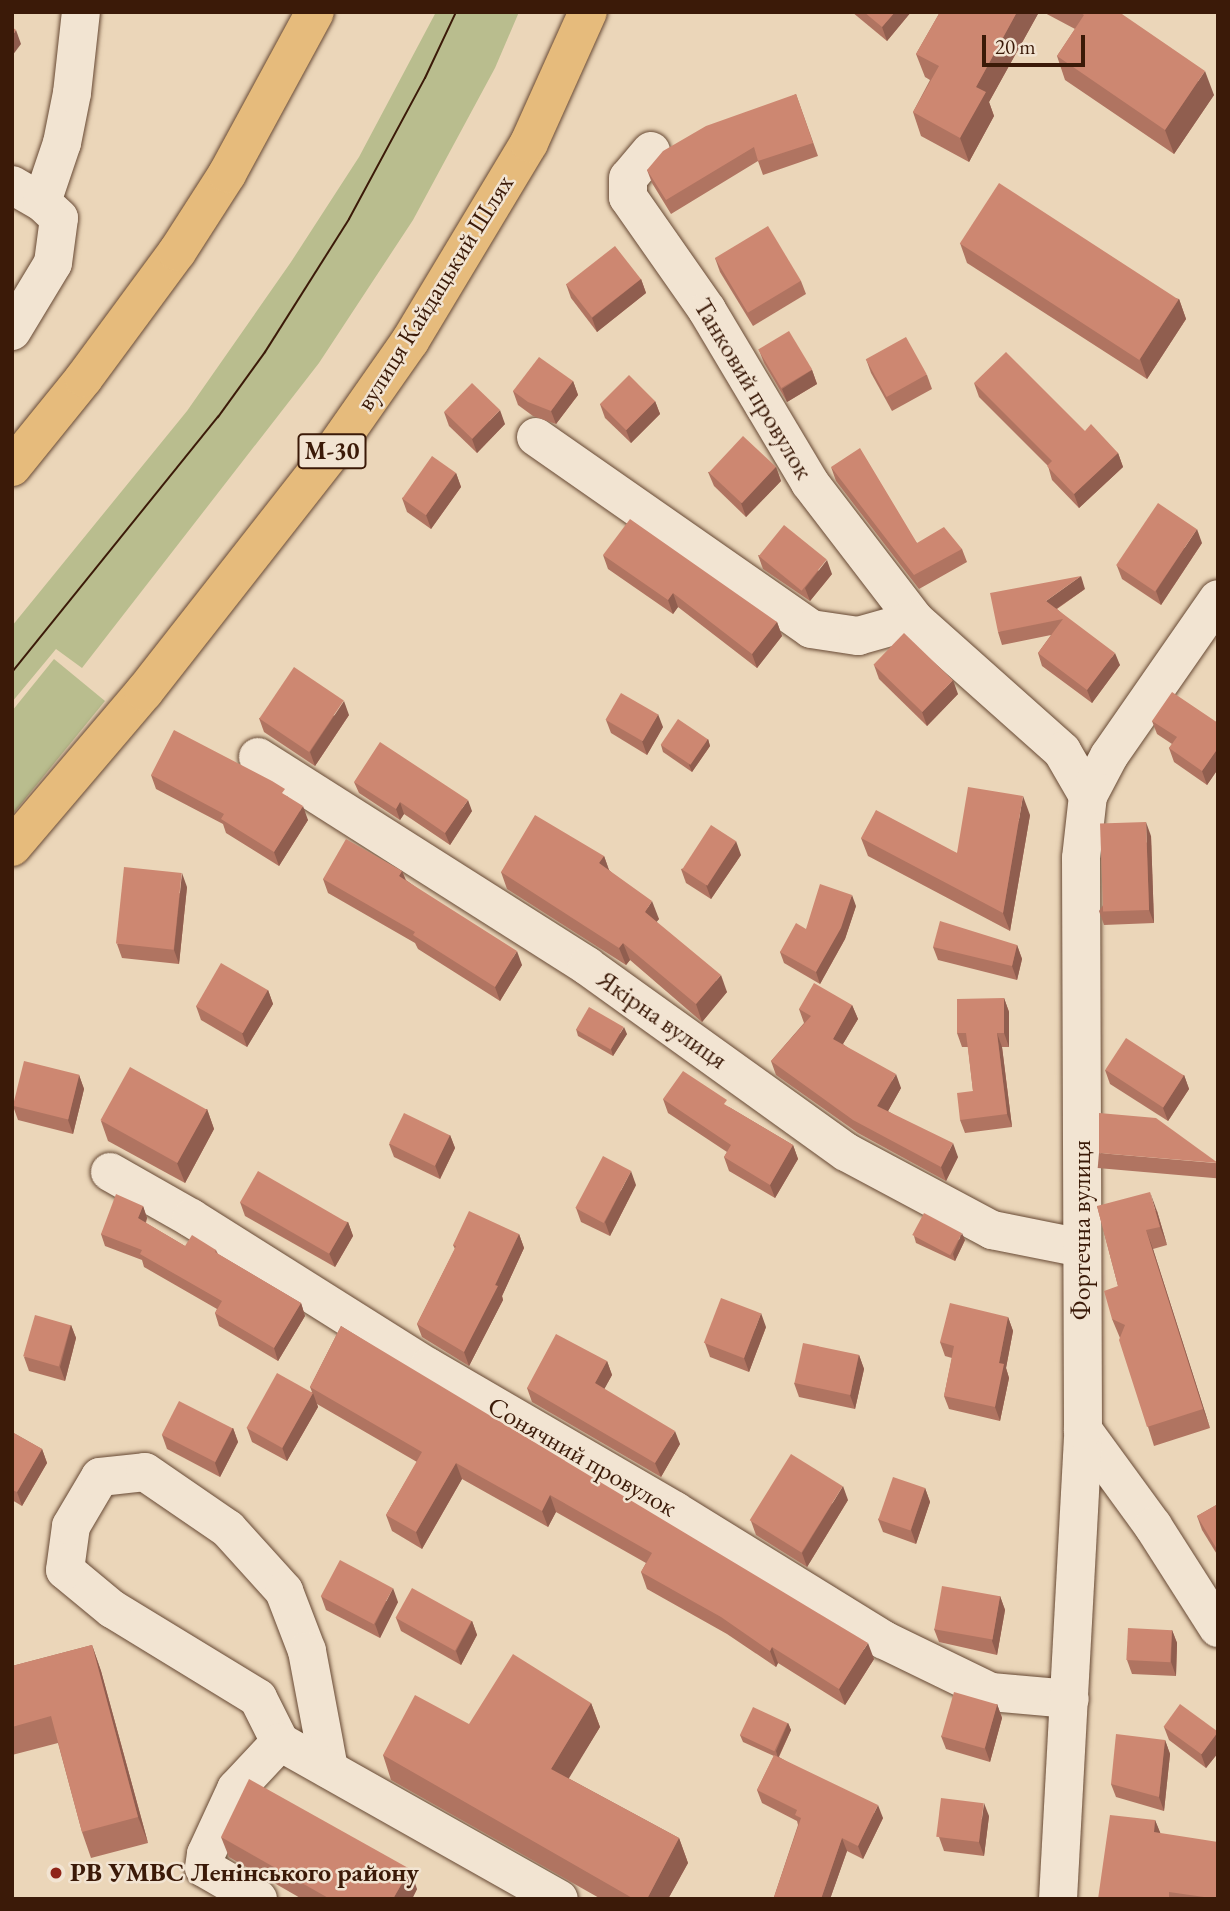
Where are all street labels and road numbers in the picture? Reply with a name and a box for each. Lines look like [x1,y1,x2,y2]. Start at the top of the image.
street label: вулиця Кайдацький Шлях [350,169,520,417]
street label: Танковий провулок [687,293,819,485]
road number: М-30 [297,430,367,472]
street label: Якірна вулиця [591,964,733,1076]
street label: Фортечна вулиця [1066,1140,1098,1320]
street label: Сонячний провулок [482,1390,682,1524]

